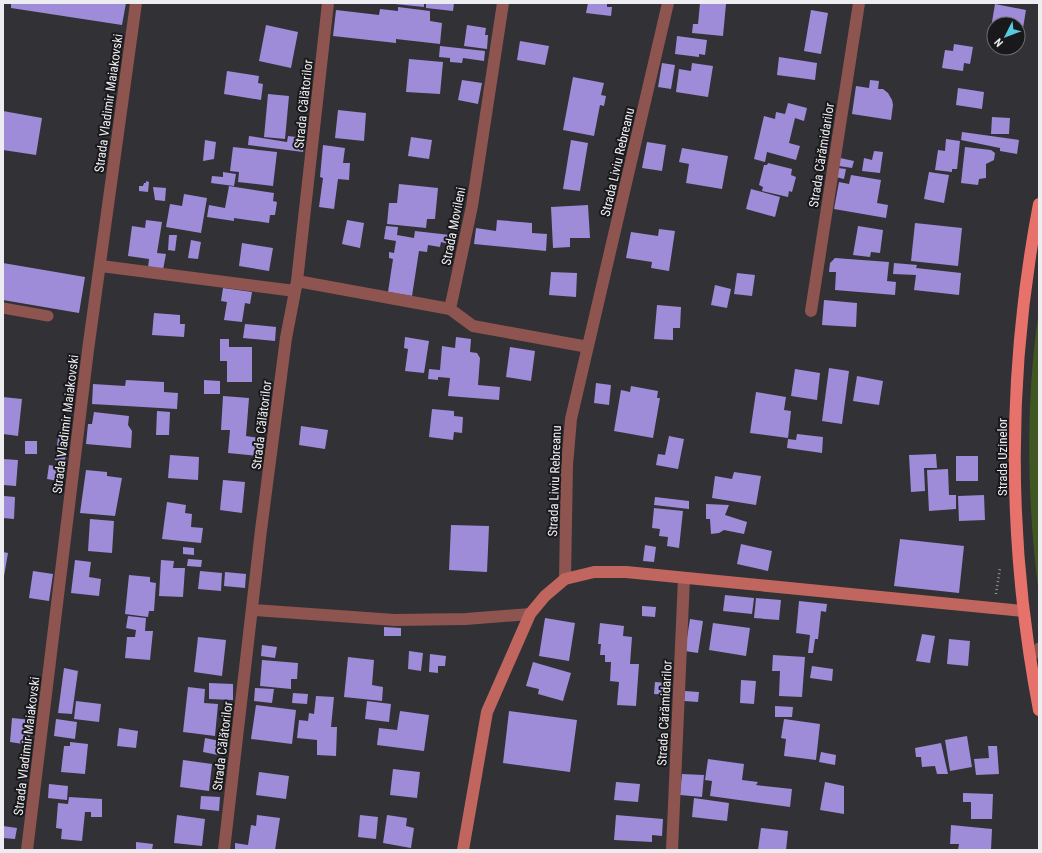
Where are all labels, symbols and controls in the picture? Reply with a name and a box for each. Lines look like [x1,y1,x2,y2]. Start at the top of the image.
north arrow [986,16,1026,56]
street label: Strada Vladimir Maiakovski [91,33,126,173]
text: N [992,35,1006,49]
street label: Strada Călătorilor [291,59,316,149]
street label: Strada Cărămidarilor [806,102,837,208]
street label: Strada Liviu Rebreanu [598,106,637,218]
street label: Strada Movileni [439,186,468,266]
street label: Strada Vladimir Maiakovski [50,354,81,494]
street label: Strada Călătorilor [249,380,274,470]
street label: Strada Uzinelor [995,418,1010,496]
street label: Strada Liviu Rebreanu [545,425,564,537]
street label: Strada Cărămidarilor [654,660,675,766]
street label: Strada Vladimir Maiakovski [11,676,42,816]
street label: Strada Călătorilor [210,701,235,791]

